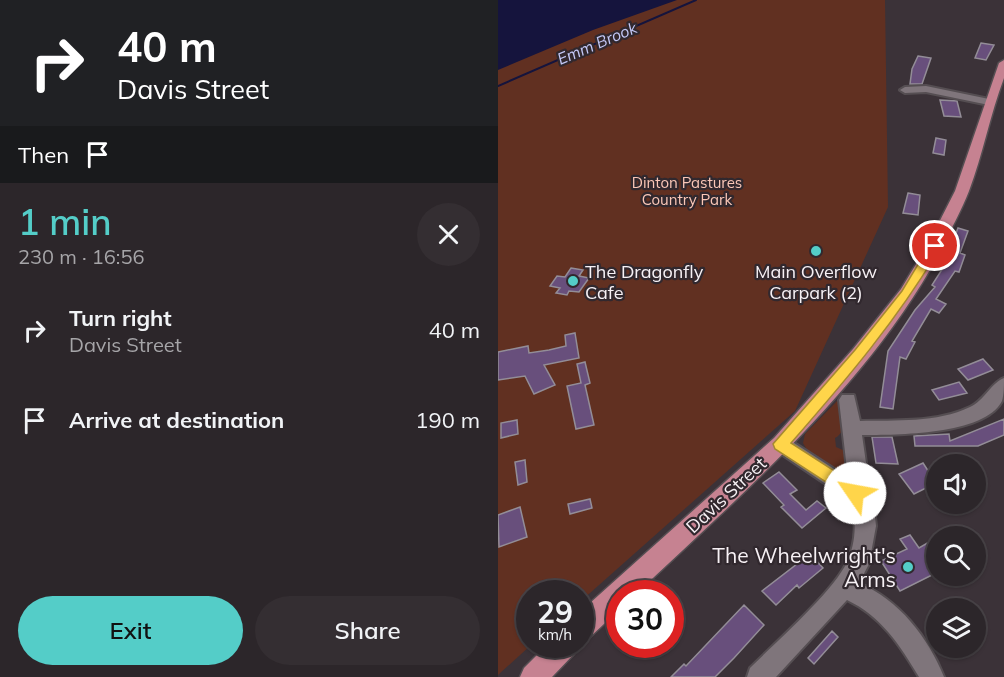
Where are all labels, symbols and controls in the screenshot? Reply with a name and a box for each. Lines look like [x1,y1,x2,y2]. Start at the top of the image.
water label: Emm Brook [554,17,641,69]
text: 40 m [117,20,217,73]
icon: right [18,24,96,102]
text: Davis Street [117,72,269,106]
icon: arrive [81,138,114,171]
text: Then [18,141,69,169]
park label: Dinton Pastures Country Park [632,173,742,209]
text: 1 min [18,199,112,244]
button: close [417,203,480,266]
pin [909,220,960,271]
icon: arrive [918,229,951,262]
text: 230 m · 16:56 [18,244,144,269]
marker: Main Overflow Carpark (2) [809,244,823,258]
place label: The Dragonfly Cafe [585,260,704,304]
place label: Main Overflow Carpark (2) [755,260,877,304]
marker: The Dragonfly Cafe [566,274,580,288]
text: Turn right [69,304,172,332]
icon: right [18,314,51,347]
text: 40 m [429,316,480,344]
text: Davis Street [69,332,182,357]
icon: arrive [18,404,51,437]
text: Arrive at destination [69,406,284,434]
text: 190 m [415,406,480,434]
street label: Davis Street [681,452,771,538]
map controls [926,454,986,658]
button: sound [926,454,986,514]
position arrow [823,461,887,525]
button: search [926,526,986,586]
place label: The Wheelwright's Arms [712,542,896,592]
marker: The Wheelwright's Arms [901,560,915,574]
speed limit sign: 30 [606,580,684,658]
text: 29 [537,593,573,631]
button: Exit [18,596,243,665]
button: Share [255,596,480,665]
button: layers [926,598,986,658]
text: km/h [538,625,572,644]

